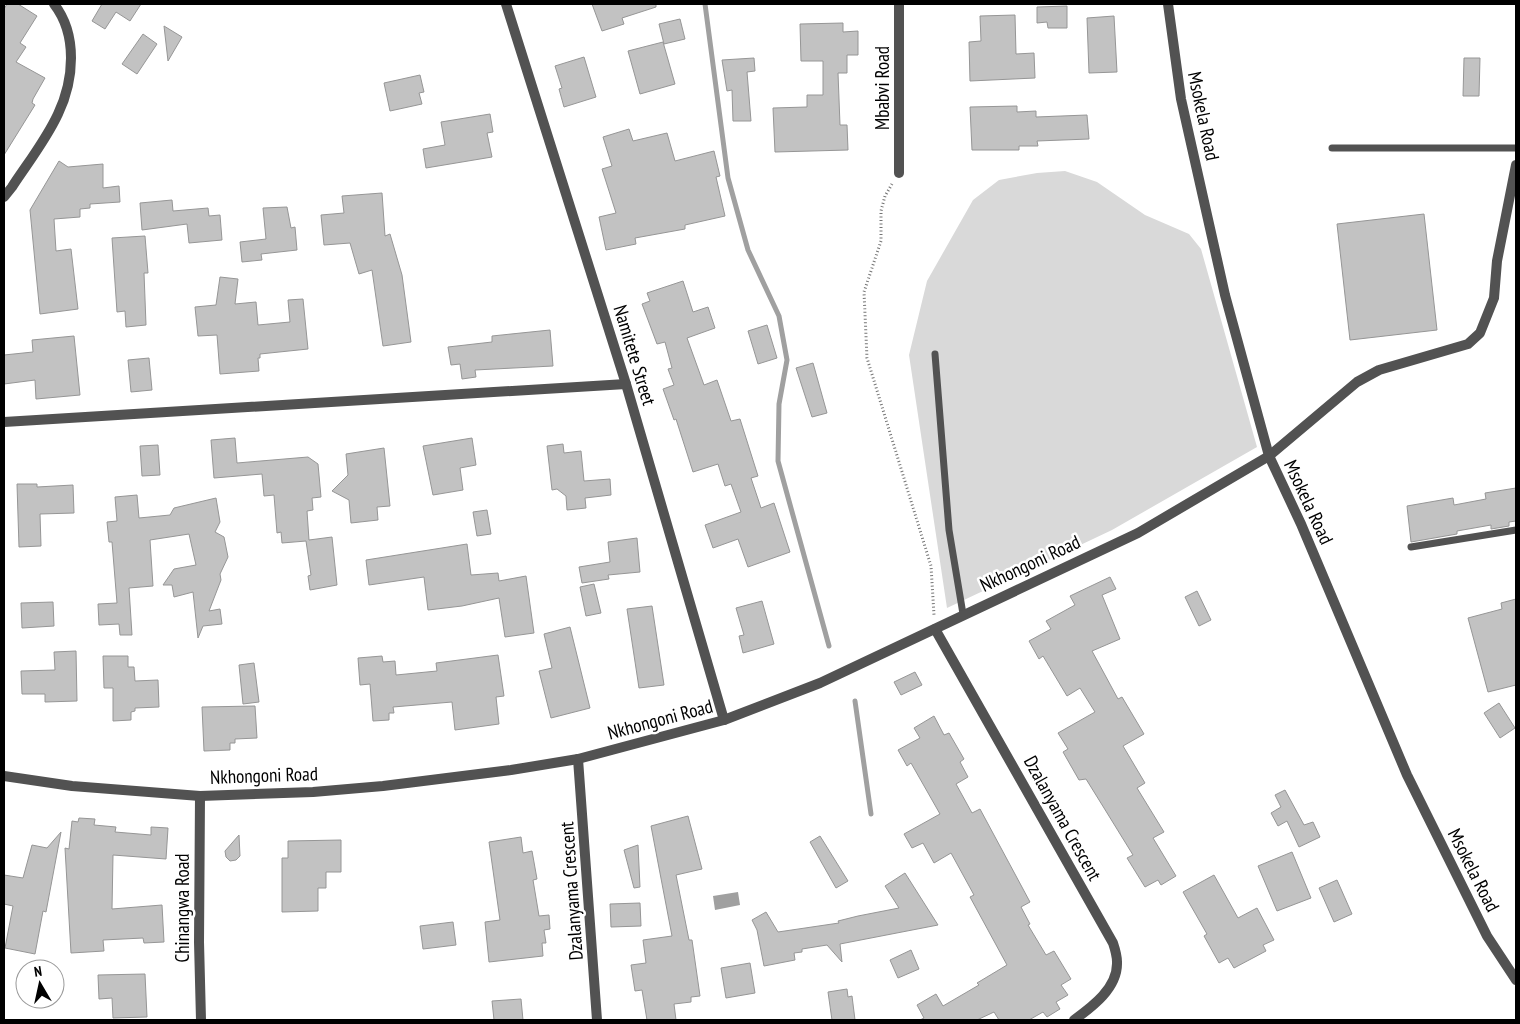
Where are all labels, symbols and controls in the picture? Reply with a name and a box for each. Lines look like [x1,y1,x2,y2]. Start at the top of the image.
street label: Mbabvi Road [870,46,894,130]
street label: Msokela Road [1183,69,1225,163]
street label: Namitete Street [608,302,662,409]
street label: Msokela Road [1279,456,1339,548]
street label: Nkhongoni Road [976,529,1084,597]
street label: Nkhongoni Road [605,693,715,745]
street label: Dzalanyama Crescent [1019,751,1108,885]
street label: Nkhongoni Road [210,761,318,789]
street label: Dzalanyama Crescent [554,820,588,961]
street label: Msokela Road [1443,824,1505,916]
street label: Chinangwa Road [170,854,194,962]
north arrow [15,959,65,1009]
text: N [33,962,43,981]

